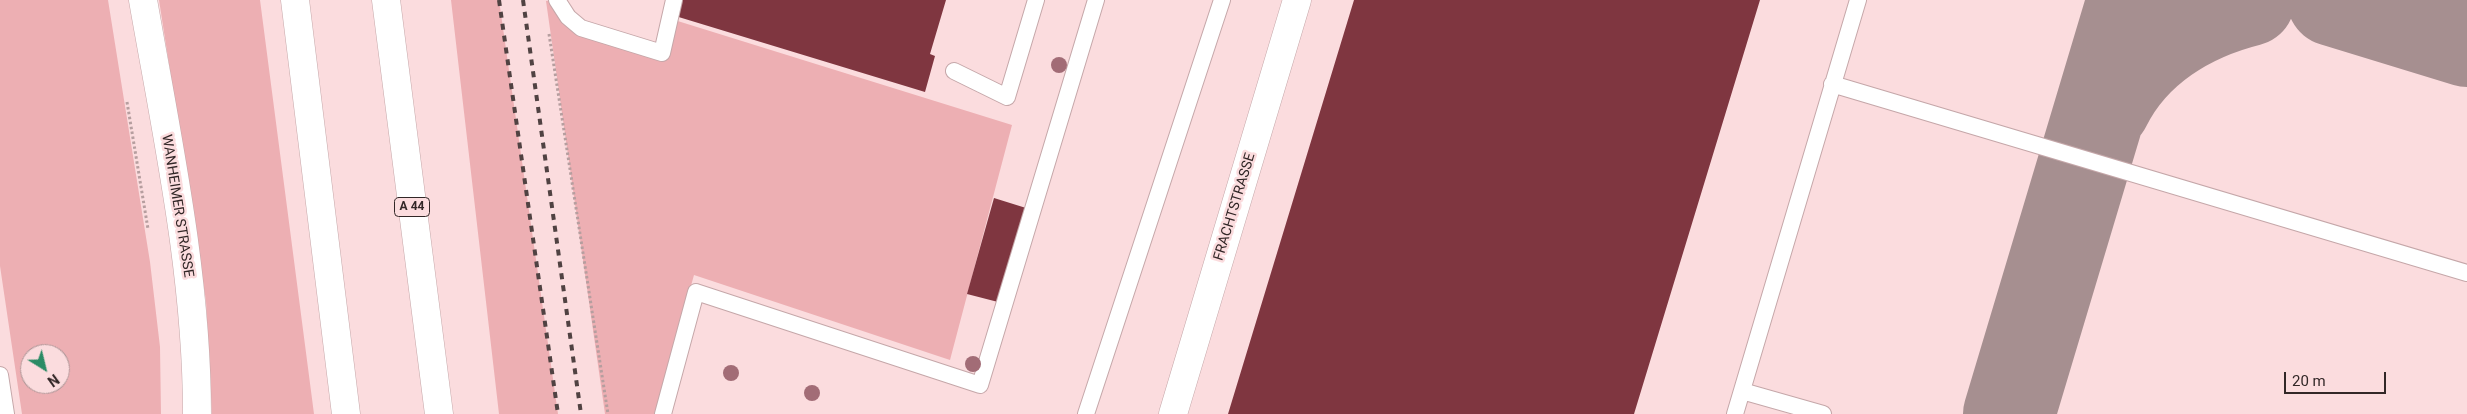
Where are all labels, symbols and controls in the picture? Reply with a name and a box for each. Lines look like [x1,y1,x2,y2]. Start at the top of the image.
street label: WANHEIMER STRASSE [157,133,197,279]
street label: FRACHTSTRASSE [1211,151,1259,263]
road number: A 44 [394,198,430,216]
north arrow [20,344,70,394]
scale bar [2287,362,2390,394]
text: N [45,371,62,390]
text: 20 m [2292,372,2326,390]

